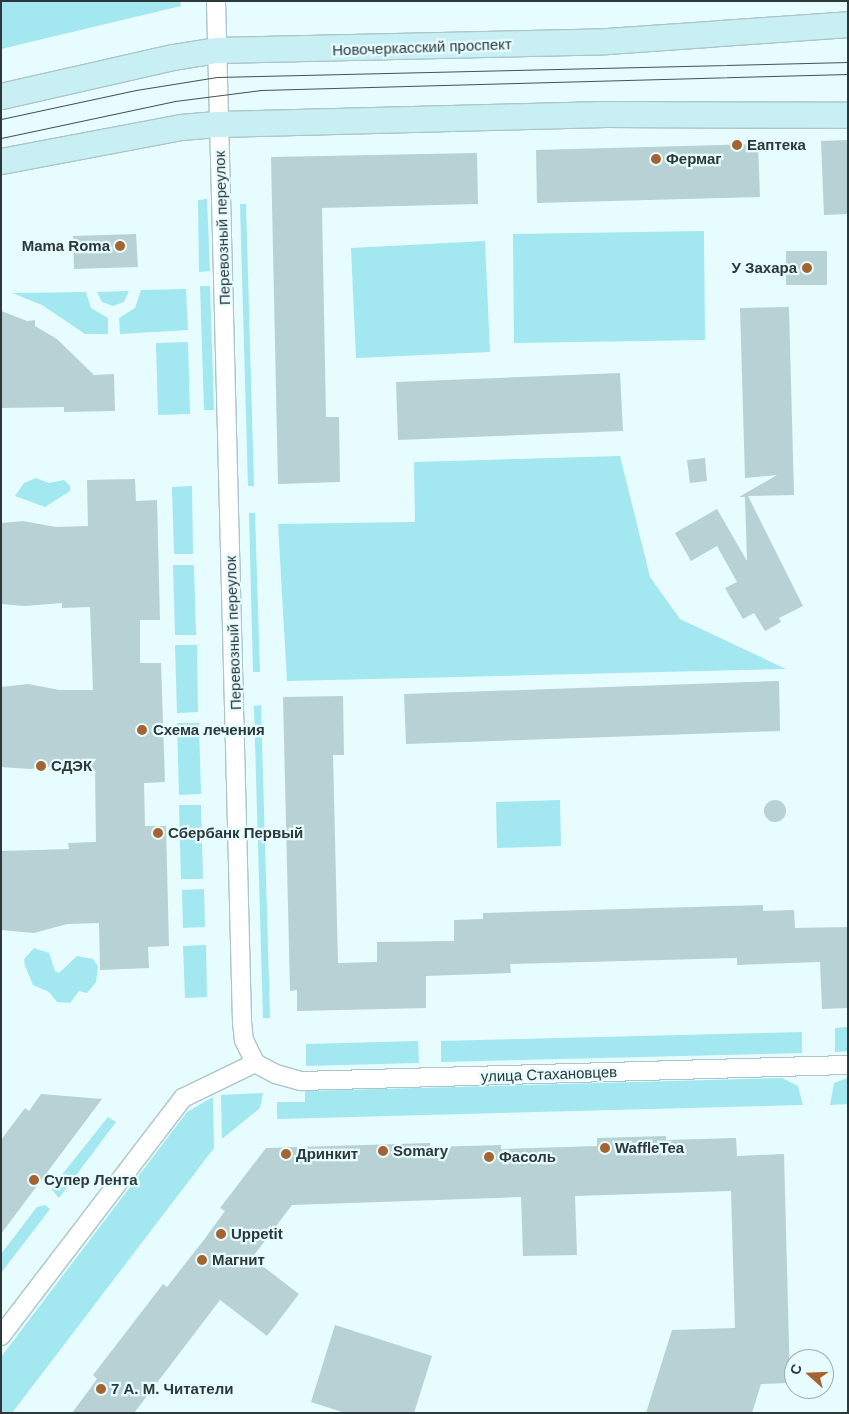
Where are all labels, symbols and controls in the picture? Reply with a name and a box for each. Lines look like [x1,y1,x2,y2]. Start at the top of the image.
street label: Новочеркасский проспект [332,35,512,59]
place label: Еаптека [747,136,806,154]
marker: Еаптека [731,139,743,151]
place label: Фермаг [666,150,722,168]
street label: Перевозный переулок [210,151,234,305]
marker: Фермаг [650,153,662,165]
place label: Mama Roma [22,237,110,255]
marker: Mama Roma [114,240,126,252]
place label: У Захара [732,259,797,277]
marker: У Захара [801,262,813,274]
street label: Перевозный переулок [221,556,245,710]
place label: Схема лечения [153,721,265,739]
marker: Схема лечения [135,723,149,737]
place label: СДЭК [51,757,92,775]
marker: СДЭК [35,760,47,772]
place label: Сбербанк Первый [168,824,303,842]
marker: Сбербанк Первый [152,827,164,839]
street label: улица Стахановцев [481,1063,617,1085]
place label: WaffleTea [615,1139,684,1157]
place label: Somary [393,1142,448,1160]
marker: WaffleTea [599,1142,611,1154]
place label: Дринкит [296,1145,358,1163]
marker: Somary [377,1145,389,1157]
marker: Дринкит [280,1148,292,1160]
place label: Фасоль [499,1148,556,1166]
marker: Фасоль [483,1151,495,1163]
place label: Супер Лента [44,1171,138,1189]
marker: Супер Лента [28,1174,40,1186]
place label: Uppetit [231,1225,283,1243]
marker: Uppetit [215,1228,227,1240]
place label: Магнит [212,1251,265,1269]
marker: Магнит [196,1254,208,1266]
north arrow [784,1349,834,1399]
text: С [787,1362,805,1377]
place label: 7 А. М. Читатели [111,1380,233,1398]
marker: 7 А. М. Читатели [95,1383,107,1395]

